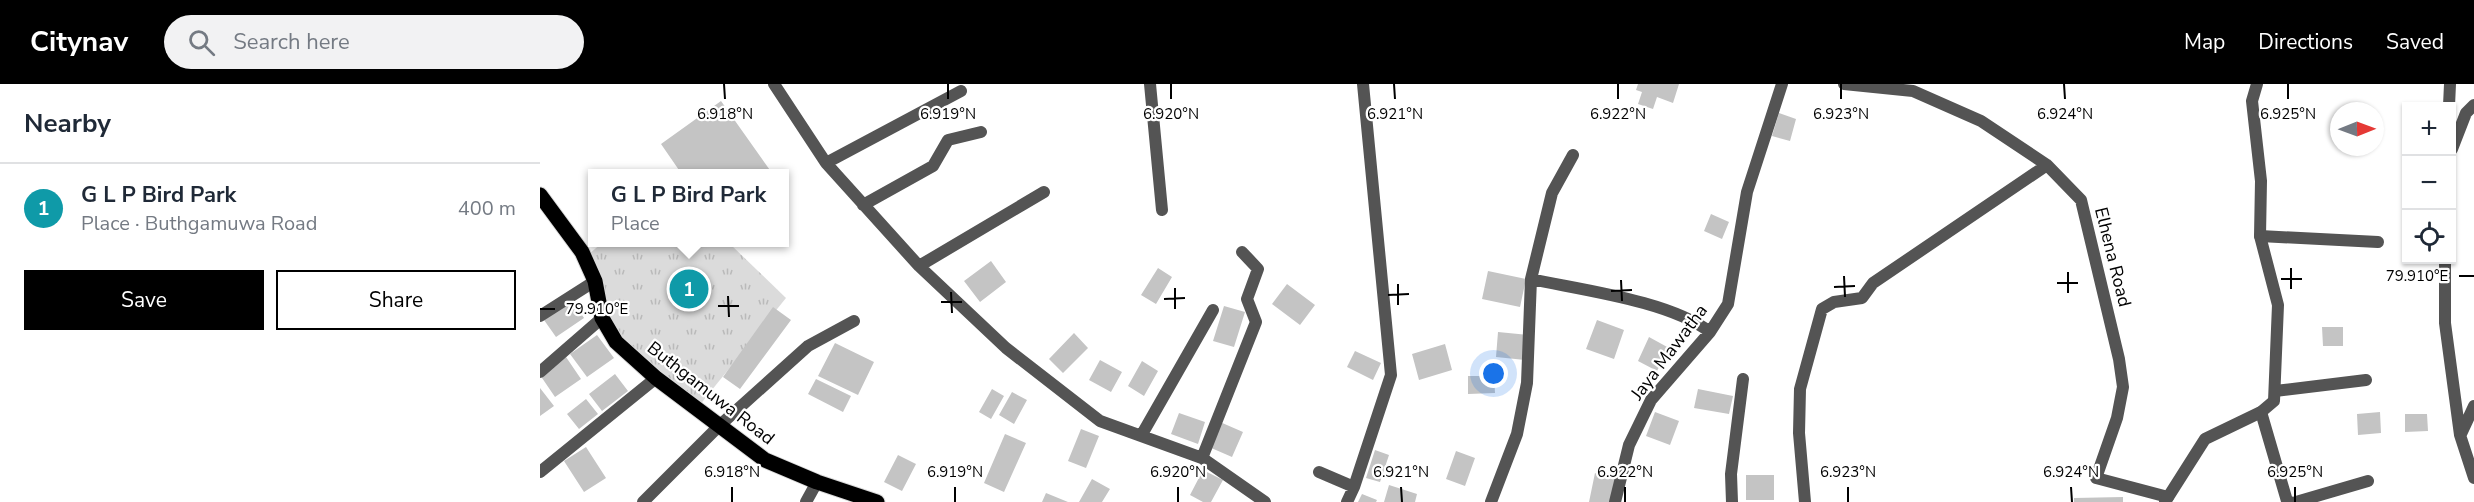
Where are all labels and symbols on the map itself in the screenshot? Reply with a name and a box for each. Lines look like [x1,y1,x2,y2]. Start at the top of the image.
north arrow [2330,102,2384,156]
text: 6.918°N [697,104,753,124]
text: 6.919°N [920,104,976,124]
text: 6.920°N [1143,104,1199,124]
text: 6.921°N [1367,104,1423,124]
text: 6.922°N [1590,104,1646,124]
text: 6.923°N [1813,104,1869,124]
text: 6.924°N [2037,104,2093,124]
text: 6.925°N [2260,104,2316,124]
street label: Elhena Road [2089,205,2137,309]
pin: 1 [670,266,708,312]
text: 79.910°E [2386,266,2448,286]
text: 79.910°E [566,299,628,319]
street label: Jaya Mawatha [1625,299,1713,406]
street label: Buthgamuwa Road [642,336,780,450]
your location [1479,359,1508,388]
text: 6.918°N [704,462,760,482]
text: 6.919°N [927,462,983,482]
text: 6.920°N [1150,462,1206,482]
text: 6.921°N [1373,462,1429,482]
text: 6.922°N [1597,462,1653,482]
text: 6.923°N [1820,462,1876,482]
text: 6.924°N [2043,462,2099,482]
text: 6.925°N [2267,462,2323,482]

